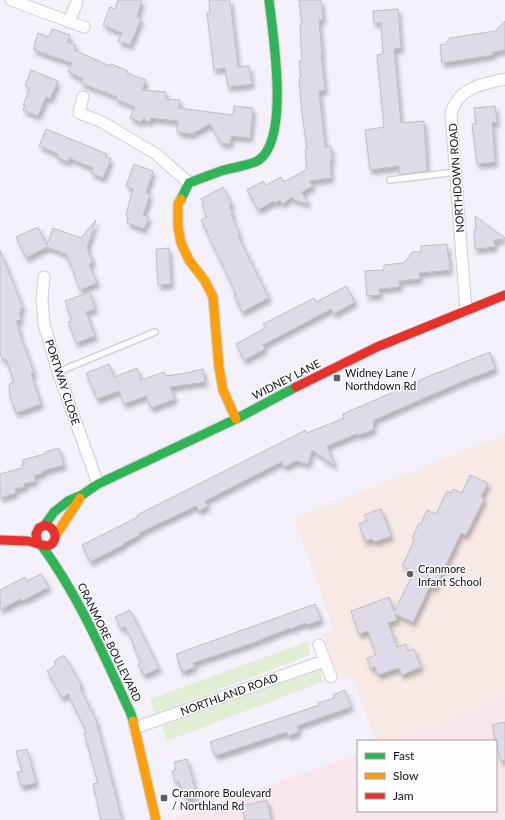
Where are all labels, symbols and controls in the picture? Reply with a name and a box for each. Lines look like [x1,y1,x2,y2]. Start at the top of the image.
street label: NORTHDOWN ROAD [446,123,466,233]
street label: PORTWAY CLOSE [43,338,83,426]
street label: WIDNEY LANE [250,356,322,402]
place label: Widney Lane / Northdown Rd [345,366,416,392]
marker: Widney Lane / Northdown Rd [332,373,342,383]
place label: Cranmore Infant School [418,562,482,588]
marker: Cranmore Infant School [405,569,415,579]
street label: CRANMORE BOULEVARD [76,580,144,704]
street label: NORTHLAND ROAD [179,670,279,718]
legend [357,740,497,812]
text: Fast [393,748,415,763]
text: Slow [393,768,419,783]
place label: Cranmore Boulevard / Northland Rd [172,786,271,812]
text: Jam [393,788,414,803]
marker: Cranmore Boulevard / Northland Rd [159,793,169,803]

